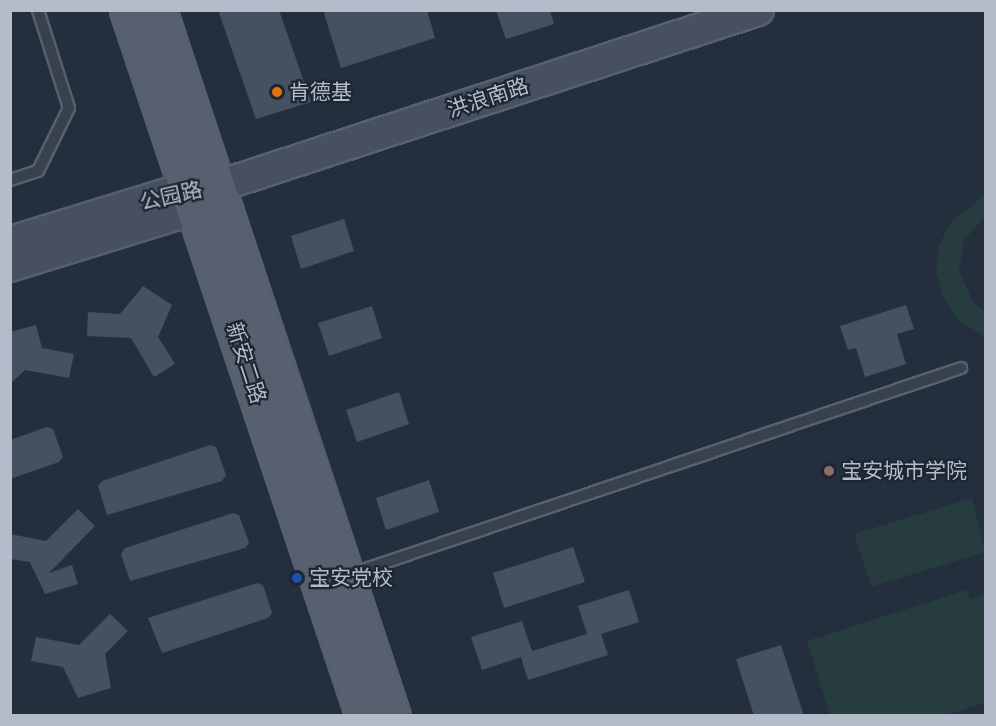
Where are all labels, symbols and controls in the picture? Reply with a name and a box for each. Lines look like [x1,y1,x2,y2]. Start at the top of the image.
street label: 洪浪南路 [444,73,532,123]
place label: 肯德基 [289,79,352,105]
marker: 肯德基 [270,85,284,99]
street label: 公园路 [137,177,205,215]
street label: 新安二路 [221,319,271,407]
place label: 宝安城市学院 [841,458,967,484]
marker: 宝安城市学院 [822,464,836,478]
place label: 宝安党校 [309,565,393,591]
marker: 宝安党校 [290,571,304,585]

